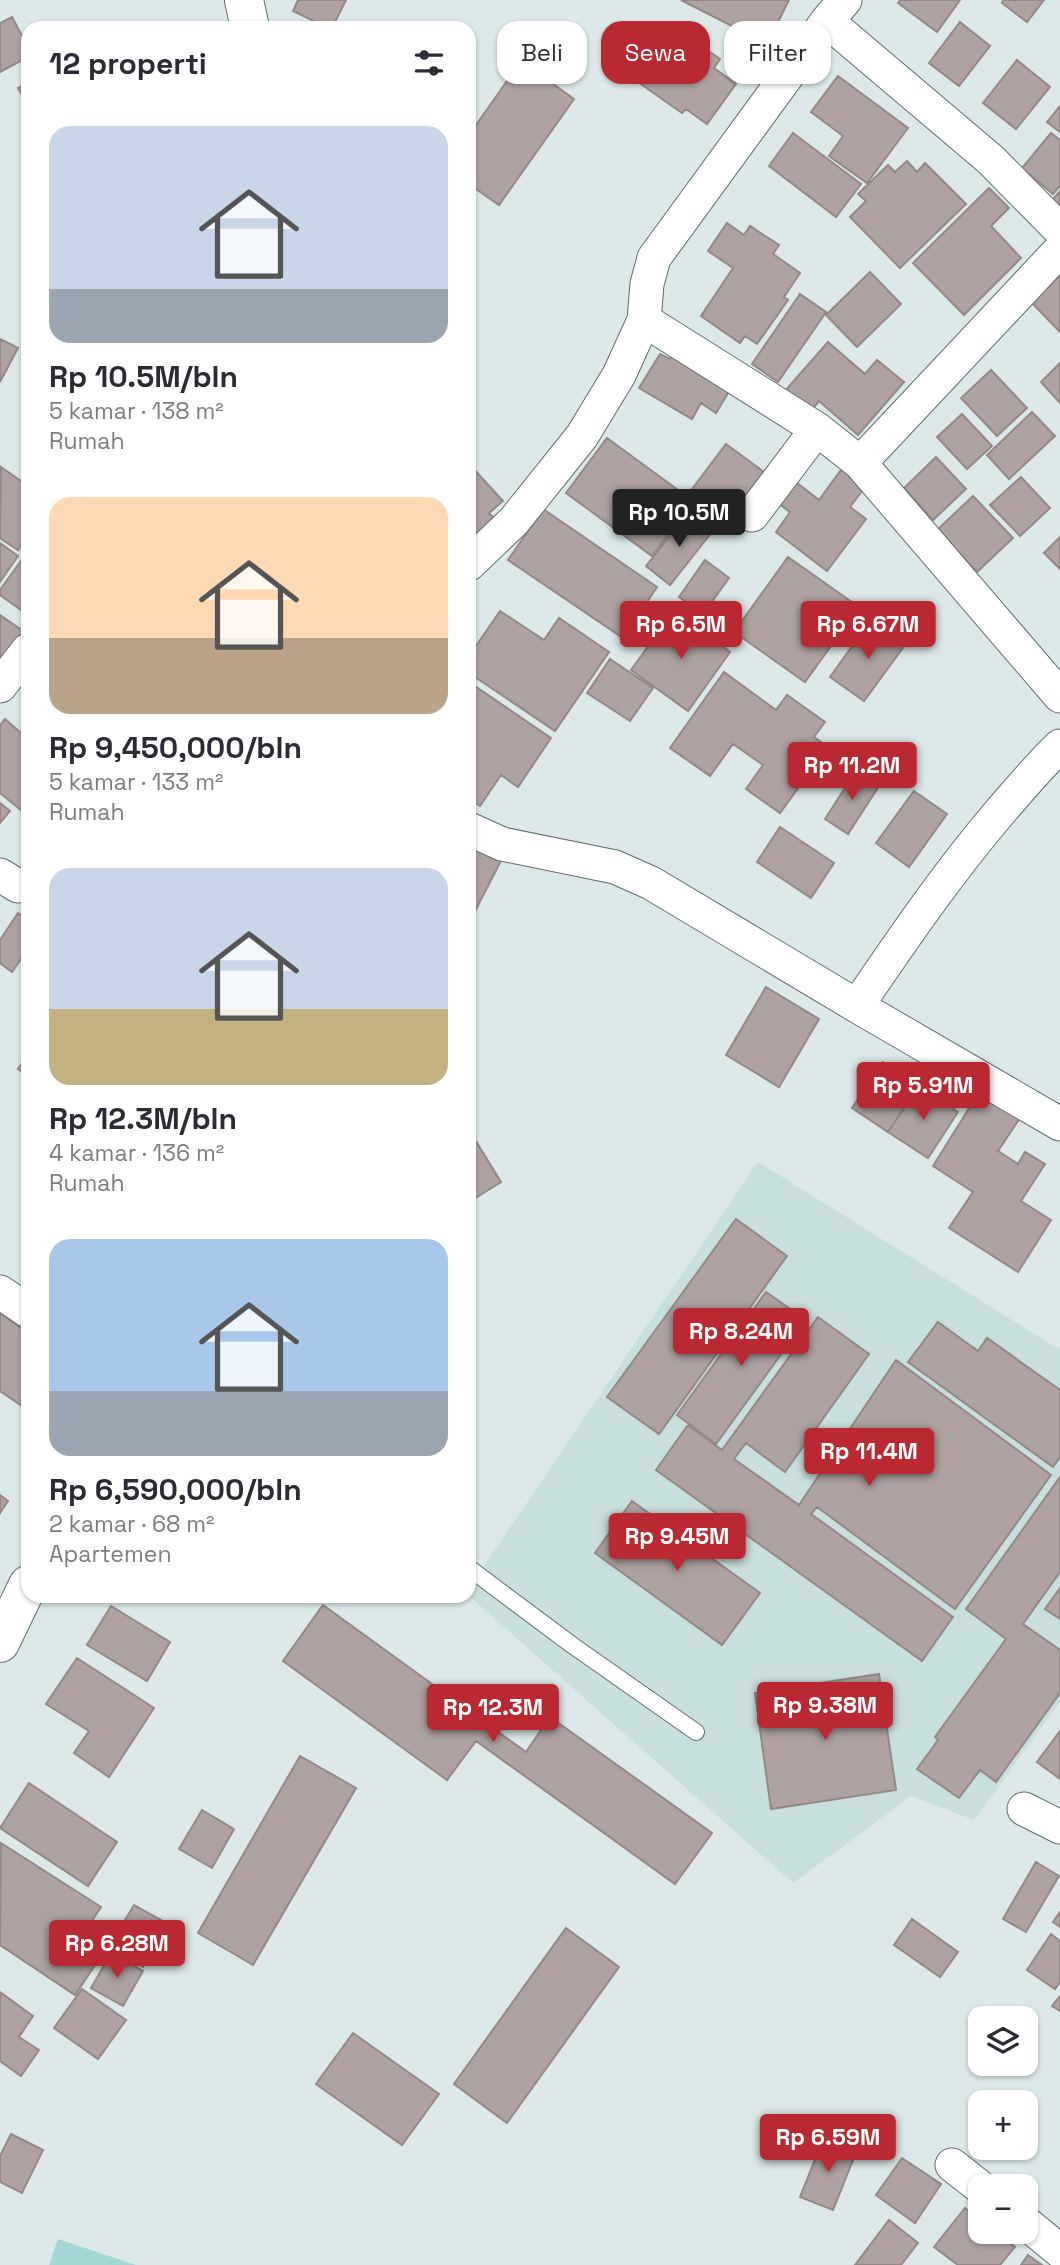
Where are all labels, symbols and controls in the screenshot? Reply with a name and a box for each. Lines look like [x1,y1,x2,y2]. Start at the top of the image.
chip: Beli [497,21,587,84]
chip: Sewa [601,21,710,84]
chip: Filter [724,21,831,84]
text: 12 properti [49,44,207,83]
icon: filters [410,44,448,82]
icon: home [186,171,312,297]
text: Rp 10.5M/bln [49,357,238,396]
text: 5 kamar · 138 m² [49,396,224,426]
text: Rumah [49,426,125,456]
pin: Rp 10.5M [607,490,751,549]
text: Rp 10.5M [628,497,730,527]
icon: home [186,542,312,668]
pin: Rp 6.5M [616,602,746,661]
pin: Rp 6.67M [796,602,940,661]
text: Rp 6.5M [636,609,726,639]
text: Rp 6.67M [817,609,919,639]
text: Rp 9,450,000/bln [49,728,302,767]
pin: Rp 11.2M [780,742,924,802]
text: Rp 11.2M [804,750,900,780]
text: 5 kamar · 133 m² [49,767,223,797]
text: Rumah [49,797,125,827]
icon: home [186,913,312,1039]
pin: Rp 5.91M [851,1062,995,1122]
text: Rp 5.91M [873,1070,973,1100]
text: Rp 12.3M/bln [49,1099,237,1138]
text: 4 kamar · 136 m² [49,1138,224,1168]
text: Rumah [49,1168,125,1198]
icon: home [186,1284,312,1410]
pin: Rp 8.24M [669,1308,813,1368]
text: Rp 8.24M [689,1316,793,1346]
pin: Rp 11.4M [797,1428,941,1488]
text: Rp 11.4M [820,1436,918,1466]
text: Rp 6,590,000/bln [49,1470,302,1509]
text: 2 kamar · 68 m² [49,1509,214,1539]
pin: Rp 9.45M [605,1514,749,1573]
text: Rp 9.45M [625,1521,729,1551]
text: Apartemen [49,1539,171,1569]
pin: Rp 9.38M [753,1682,897,1742]
pin: Rp 12.3M [421,1684,565,1744]
text: Rp 9.38M [773,1690,877,1720]
text: Rp 12.3M [443,1692,543,1722]
pin: Rp 6.28M [45,1920,189,1980]
text: Rp 6.28M [65,1928,169,1958]
map controls [968,2006,1038,2244]
button: layers [968,2006,1038,2076]
button: + [968,2090,1038,2160]
pin: Rp 6.59M [756,2114,900,2174]
text: Rp 6.59M [776,2122,880,2152]
button: − [968,2174,1038,2244]

